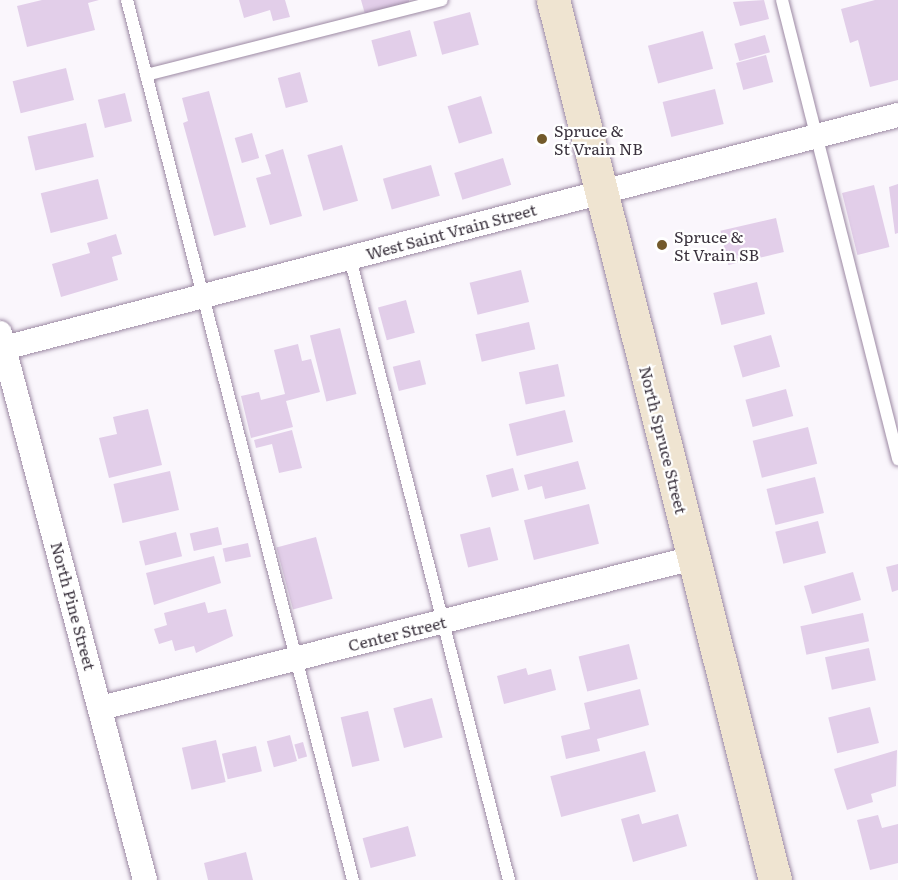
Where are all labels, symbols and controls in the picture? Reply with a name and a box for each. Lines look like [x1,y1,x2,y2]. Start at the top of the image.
place label: Spruce & St Vrain NB [554,120,643,158]
marker: Spruce & St Vrain NB [535,132,549,146]
street label: West Saint Vrain Street [364,199,538,263]
place label: Spruce & St Vrain SB [674,226,759,264]
marker: Spruce & St Vrain SB [655,238,669,252]
street label: North Spruce Street [636,364,692,516]
street label: North Pine Street [48,540,100,672]
street label: Center Street [346,612,448,654]

